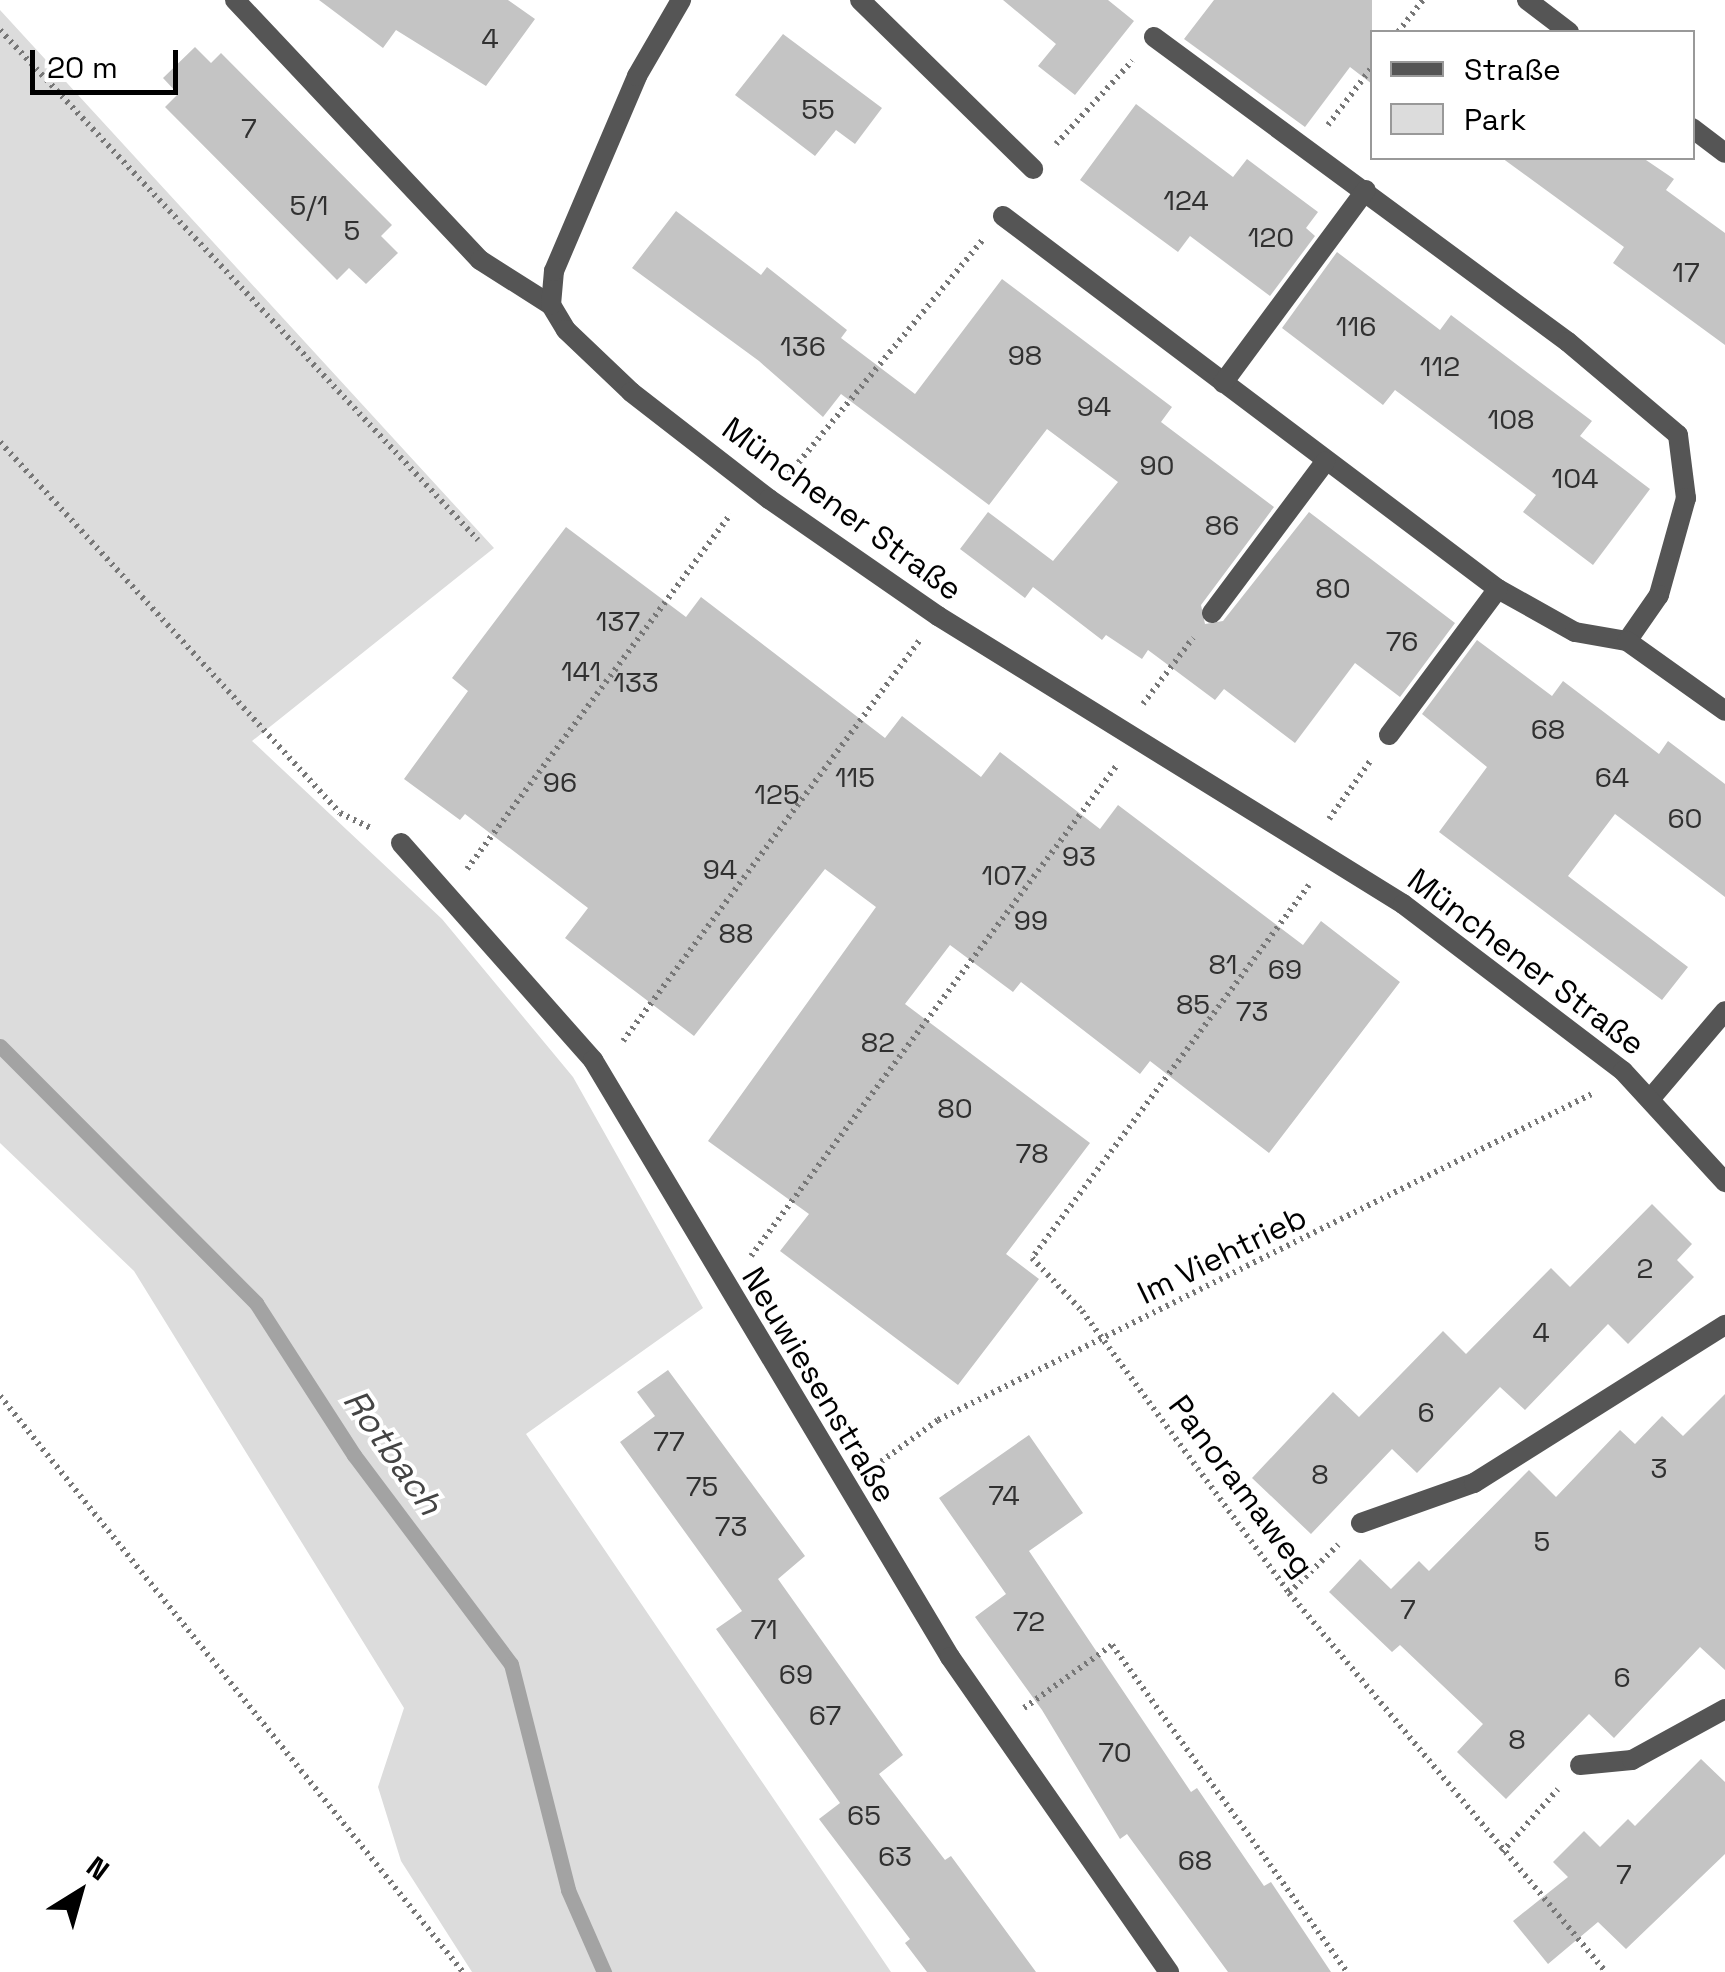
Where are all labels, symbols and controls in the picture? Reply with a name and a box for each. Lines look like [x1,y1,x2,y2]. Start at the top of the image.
house number: 4 [481,21,499,55]
scale bar [35,30,182,92]
legend [1370,30,1695,160]
text: 20 m [47,48,118,87]
text: Straße [1464,50,1561,89]
house number: 55 [801,92,835,126]
text: Park [1464,100,1526,139]
house number: 7 [241,111,257,145]
house number: 124 [1163,183,1209,217]
house number: 5/1 [290,188,328,222]
house number: 5 [344,213,360,247]
house number: 120 [1248,220,1294,254]
house number: 17 [1672,255,1700,289]
house number: 116 [1336,309,1376,343]
house number: 136 [780,329,826,363]
house number: 98 [1008,338,1042,372]
house number: 112 [1420,349,1460,383]
house number: 94 [1077,389,1111,423]
house number: 108 [1487,402,1535,436]
street label: Münchener Straße [715,409,969,609]
house number: 90 [1139,448,1175,482]
house number: 104 [1551,461,1599,495]
house number: 86 [1205,508,1239,542]
house number: 80 [1315,571,1351,605]
house number: 137 [596,604,640,638]
house number: 76 [1386,624,1418,658]
house number: 141 [561,654,601,688]
house number: 133 [613,665,659,699]
house number: 68 [1531,712,1565,746]
house number: 115 [835,760,875,794]
house number: 64 [1595,760,1629,794]
house number: 96 [543,765,577,799]
house number: 125 [754,777,800,811]
house number: 60 [1667,801,1703,835]
house number: 93 [1062,839,1096,873]
house number: 94 [703,852,737,886]
house number: 107 [982,858,1026,892]
street label: Münchener Straße [1400,860,1652,1064]
house number: 99 [1014,903,1048,937]
house number: 88 [719,916,753,950]
house number: 81 [1208,947,1238,981]
house number: 69 [1268,952,1302,986]
house number: 85 [1176,987,1210,1021]
house number: 73 [1236,994,1268,1028]
house number: 82 [861,1025,895,1059]
house number: 80 [937,1091,973,1125]
house number: 78 [1015,1136,1049,1170]
street label: Im Viehtrieb [1131,1198,1313,1312]
house number: 2 [1637,1251,1653,1285]
street label: Neuwiesenstraße [734,1260,904,1510]
house number: 4 [1532,1315,1550,1349]
water label: Rotbach [335,1381,451,1523]
street label: Panoramaweg [1160,1388,1322,1584]
house number: 6 [1417,1395,1435,1429]
house number: 77 [653,1424,685,1458]
house number: 3 [1651,1451,1667,1485]
house number: 8 [1311,1457,1329,1491]
house number: 75 [686,1469,718,1503]
house number: 74 [988,1478,1020,1512]
house number: 73 [715,1509,747,1543]
house number: 5 [1534,1524,1550,1558]
house number: 7 [1400,1592,1416,1626]
house number: 72 [1013,1604,1045,1638]
house number: 71 [750,1612,778,1646]
house number: 69 [779,1657,813,1691]
house number: 6 [1613,1660,1631,1694]
house number: 67 [809,1698,841,1732]
house number: 8 [1508,1722,1526,1756]
house number: 70 [1098,1735,1132,1769]
house number: 65 [847,1798,881,1832]
house number: 63 [878,1839,912,1873]
north arrow [30,1842,130,1942]
house number: 68 [1178,1843,1212,1877]
text: N [80,1848,116,1888]
house number: 7 [1616,1857,1632,1891]

